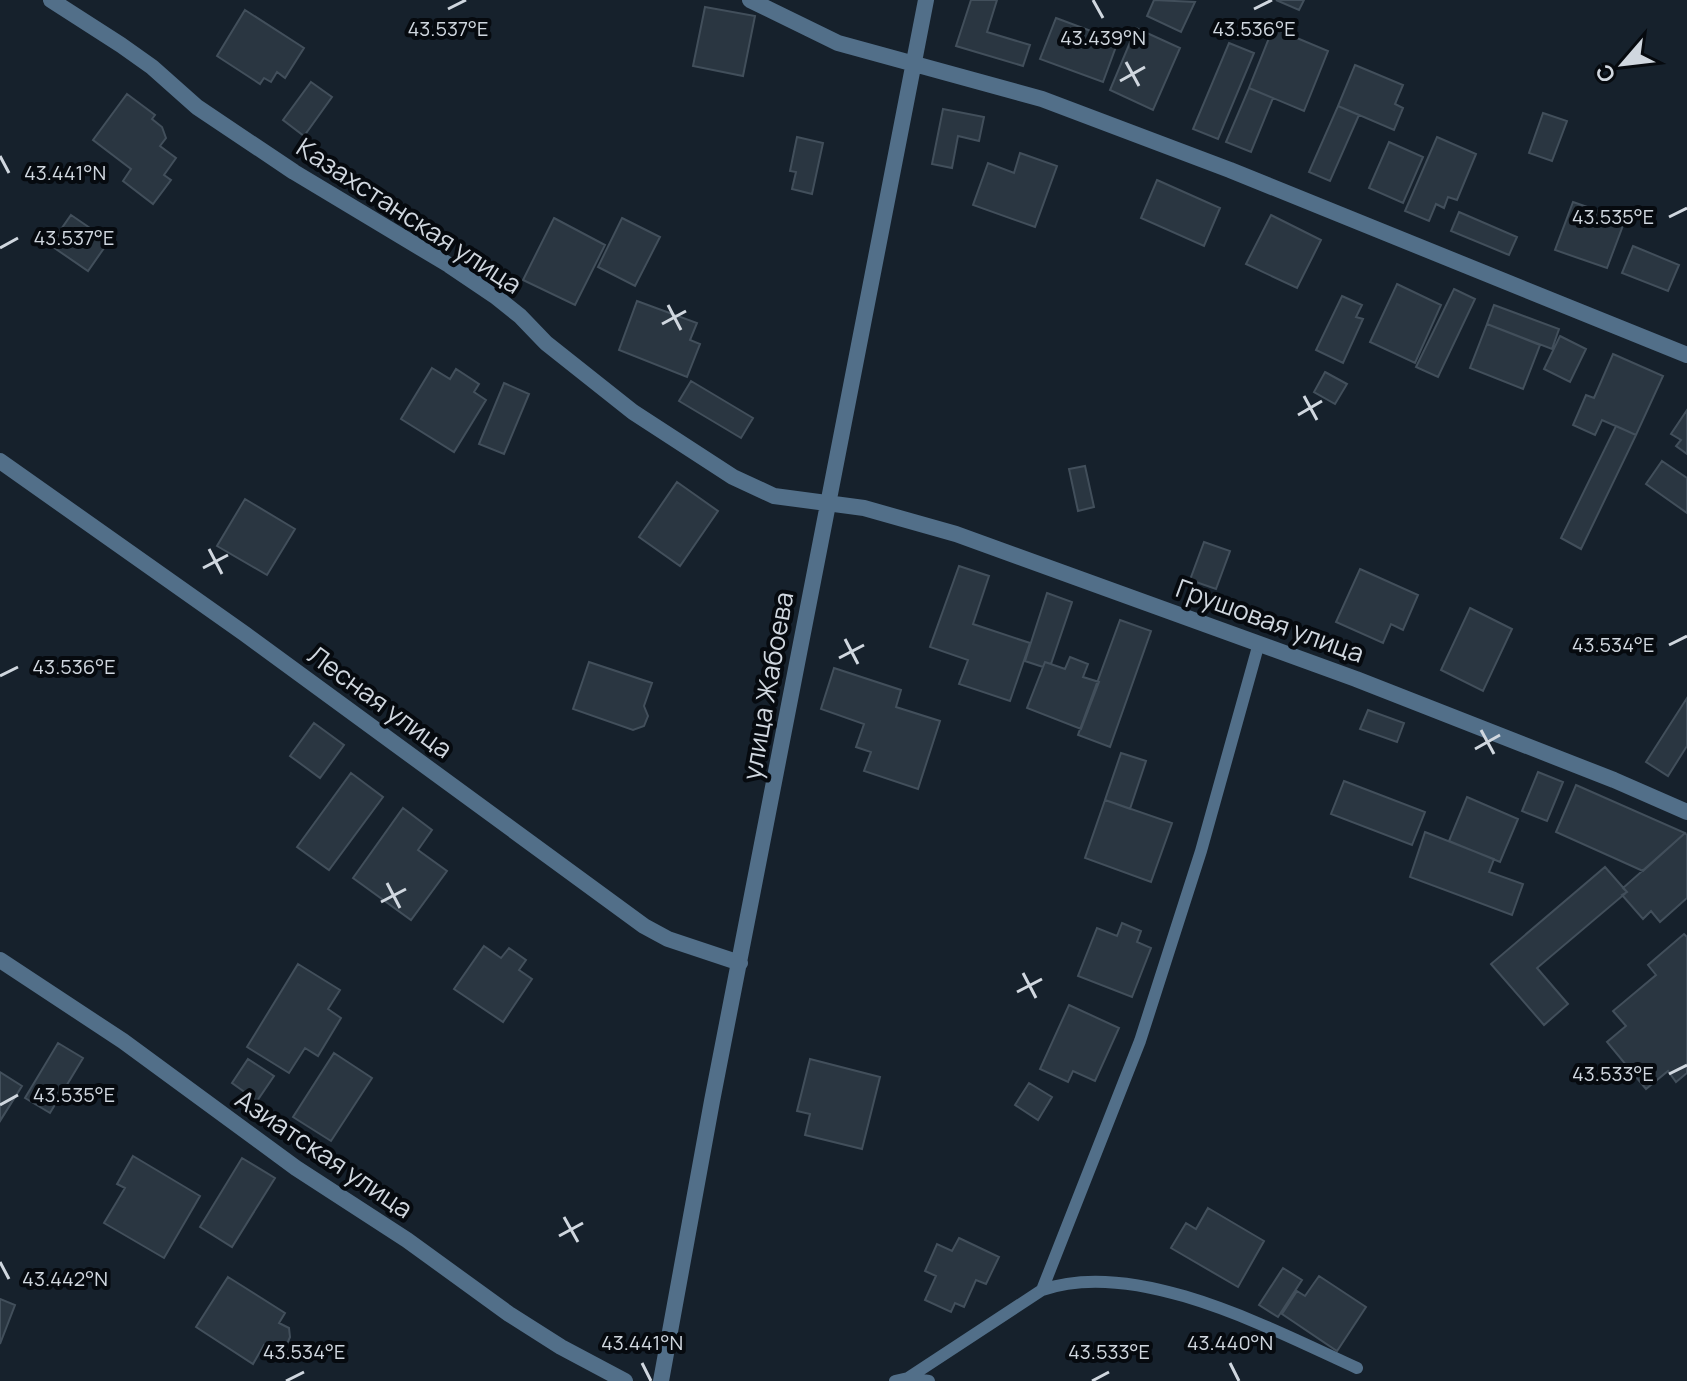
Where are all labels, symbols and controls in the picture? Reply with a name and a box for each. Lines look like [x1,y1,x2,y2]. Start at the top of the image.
text: 43.537°E [408,15,488,42]
text: 43.536°E [1212,15,1296,42]
text: 43.439°N [1060,24,1146,51]
north arrow [1583,24,1663,104]
text: С [1588,59,1622,88]
street label: Казахстанская улица [290,129,529,302]
text: 43.441°N [24,159,106,186]
text: 43.535°E [1572,203,1654,230]
text: 43.537°E [34,224,114,251]
street label: Грушовая улица [1171,569,1369,671]
street label: улица Жабоева [733,589,801,783]
text: 43.534°E [1572,631,1654,658]
street label: Лесная улица [301,636,460,766]
text: 43.536°E [32,653,116,680]
text: 43.533°E [1572,1060,1654,1087]
text: 43.535°E [33,1081,115,1108]
street label: Азиатская улица [229,1081,420,1226]
text: 43.442°N [22,1265,108,1292]
text: 43.441°N [601,1329,683,1356]
text: 43.440°N [1187,1329,1273,1356]
text: 43.534°E [263,1338,345,1365]
text: 43.533°E [1068,1338,1150,1365]

